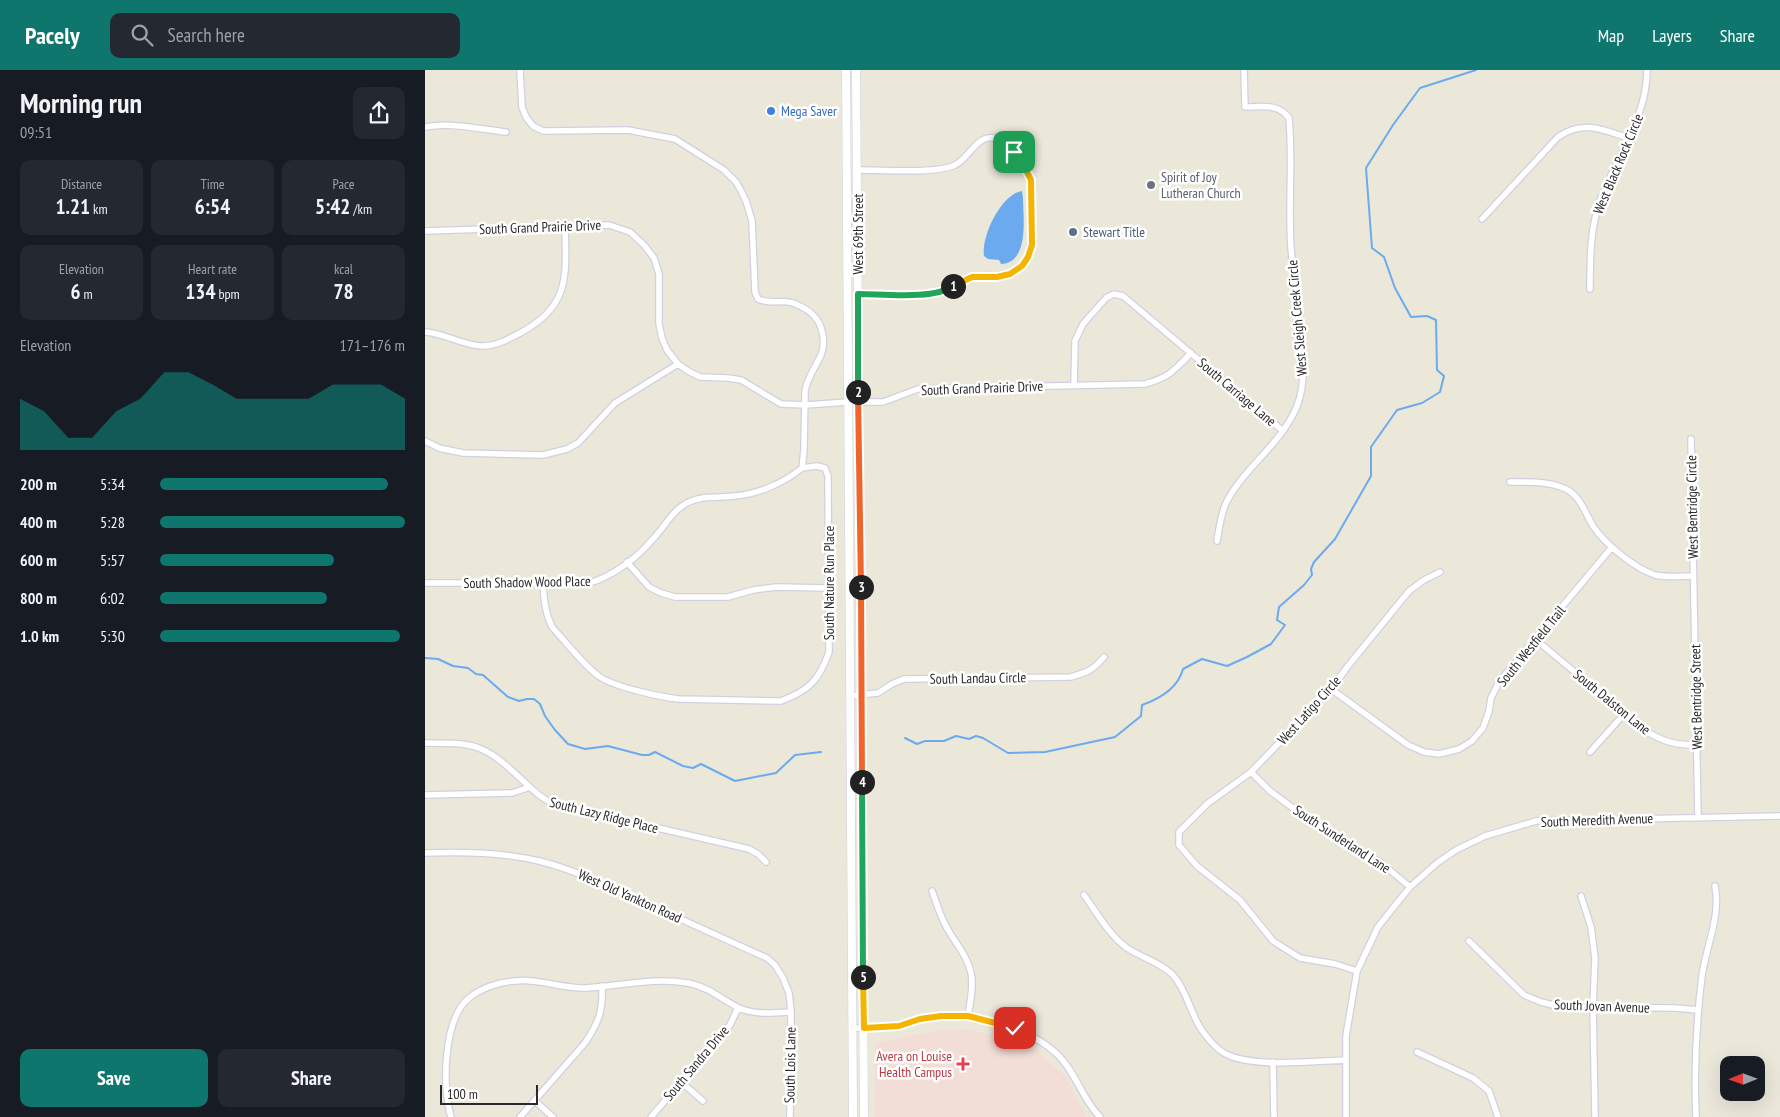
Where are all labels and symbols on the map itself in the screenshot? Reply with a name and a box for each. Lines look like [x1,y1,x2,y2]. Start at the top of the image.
place label: Mega Saver [781,102,837,120]
marker: Mega Saver [765,105,777,117]
street label: West Black Rock Circle [1589,111,1647,217]
pin [993,131,1035,173]
place label: Spirit of Joy Lutheran Church [1161,168,1241,202]
marker: Spirit of Joy Lutheran Church [1145,179,1157,191]
street label: West 69th Street [849,193,867,274]
street label: South Grand Prairie Drive [479,216,602,238]
place label: Stewart Title [1083,223,1145,241]
marker: Stewart Title [1067,226,1079,238]
street label: West Sleigh Creek Circle [1283,259,1311,377]
pin: 1 [941,274,965,298]
street label: South Carriage Lane [1194,354,1280,430]
street label: South Grand Prairie Drive [921,377,1044,399]
pin: 2 [845,380,871,404]
street label: West Bentridge Circle [1682,455,1702,559]
street label: South Nature Run Place [820,526,838,640]
street label: South Shadow Wood Place [463,572,591,592]
pin: 3 [849,574,873,600]
street label: South Westfield Trail [1493,601,1570,690]
street label: West Bentridge Street [1686,644,1706,750]
street label: South Dalston Lane [1570,665,1654,739]
street label: South Landau Circle [930,668,1027,688]
street label: West Latigo Circle [1273,672,1345,748]
pin: 4 [849,770,875,794]
street label: South Lazy Ridge Place [548,793,660,837]
street label: South Sunderland Lane [1290,801,1394,877]
street label: South Meredith Avenue [1540,809,1654,831]
street label: West Old Yankton Road [575,865,685,927]
pin: 5 [851,964,875,990]
street label: South Jovan Avenue [1554,995,1650,1017]
pin [994,1007,1036,1049]
street label: South Sandra Drive [659,1022,733,1104]
street label: South Lois Lane [780,1027,800,1103]
place label: Avera on Louise Health Campus [876,1047,952,1081]
north arrow [1720,1056,1765,1101]
marker: Avera on Louise Health Campus [956,1057,970,1071]
scale bar [440,1082,537,1105]

